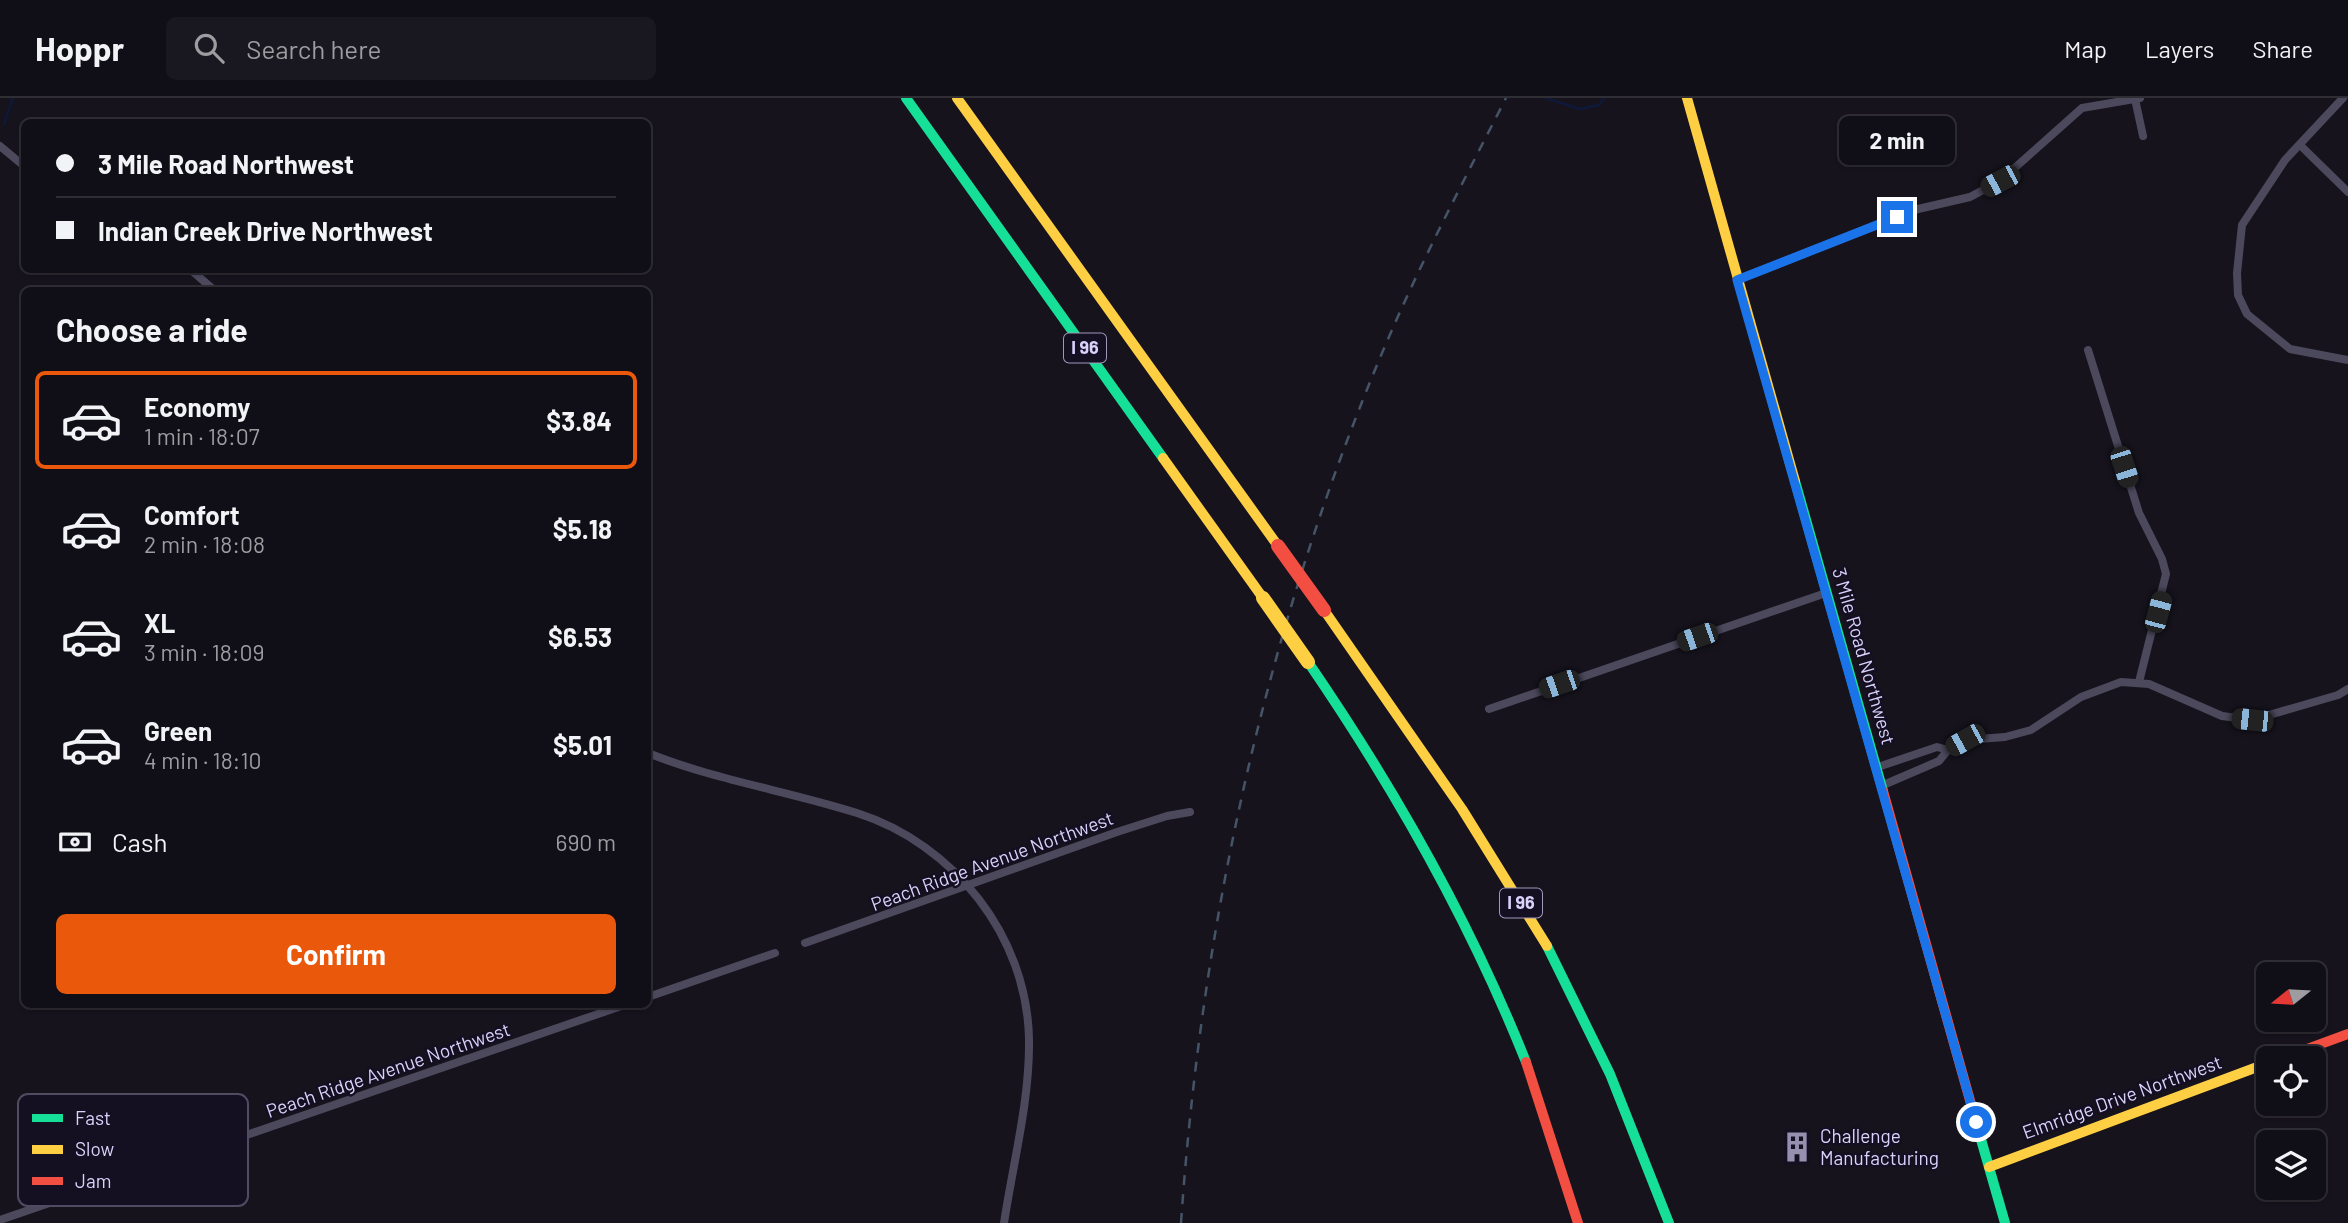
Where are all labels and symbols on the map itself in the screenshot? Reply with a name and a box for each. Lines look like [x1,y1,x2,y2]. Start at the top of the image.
callout: 2 min [1839,116,1955,164]
car [1977,162,2024,200]
route end [1881,201,1913,233]
road number: I 96 [1064,334,1106,362]
car [2108,444,2141,490]
street label: 3 Mile Road Northwest [1828,565,1901,747]
car [2143,589,2174,635]
car [1674,620,1721,654]
car [1536,667,1583,701]
car [2231,707,2274,733]
car [1942,721,1989,759]
street label: Peach Ridge Avenue Northwest [867,806,1116,915]
road number: I 96 [1500,888,1542,918]
north arrow [2256,962,2326,1032]
street label: Peach Ridge Avenue Northwest [263,1017,513,1122]
street label: Elmridge Drive Northwest [2019,1050,2225,1143]
legend [18,1094,248,1206]
text: Fast [75,1106,111,1129]
route start [1960,1106,1992,1138]
place label: Challenge Manufacturing [1820,1124,1939,1169]
building icon: Challenge Manufacturing [1780,1130,1814,1164]
text: Slow [75,1137,114,1160]
text: Jam [75,1169,111,1192]

